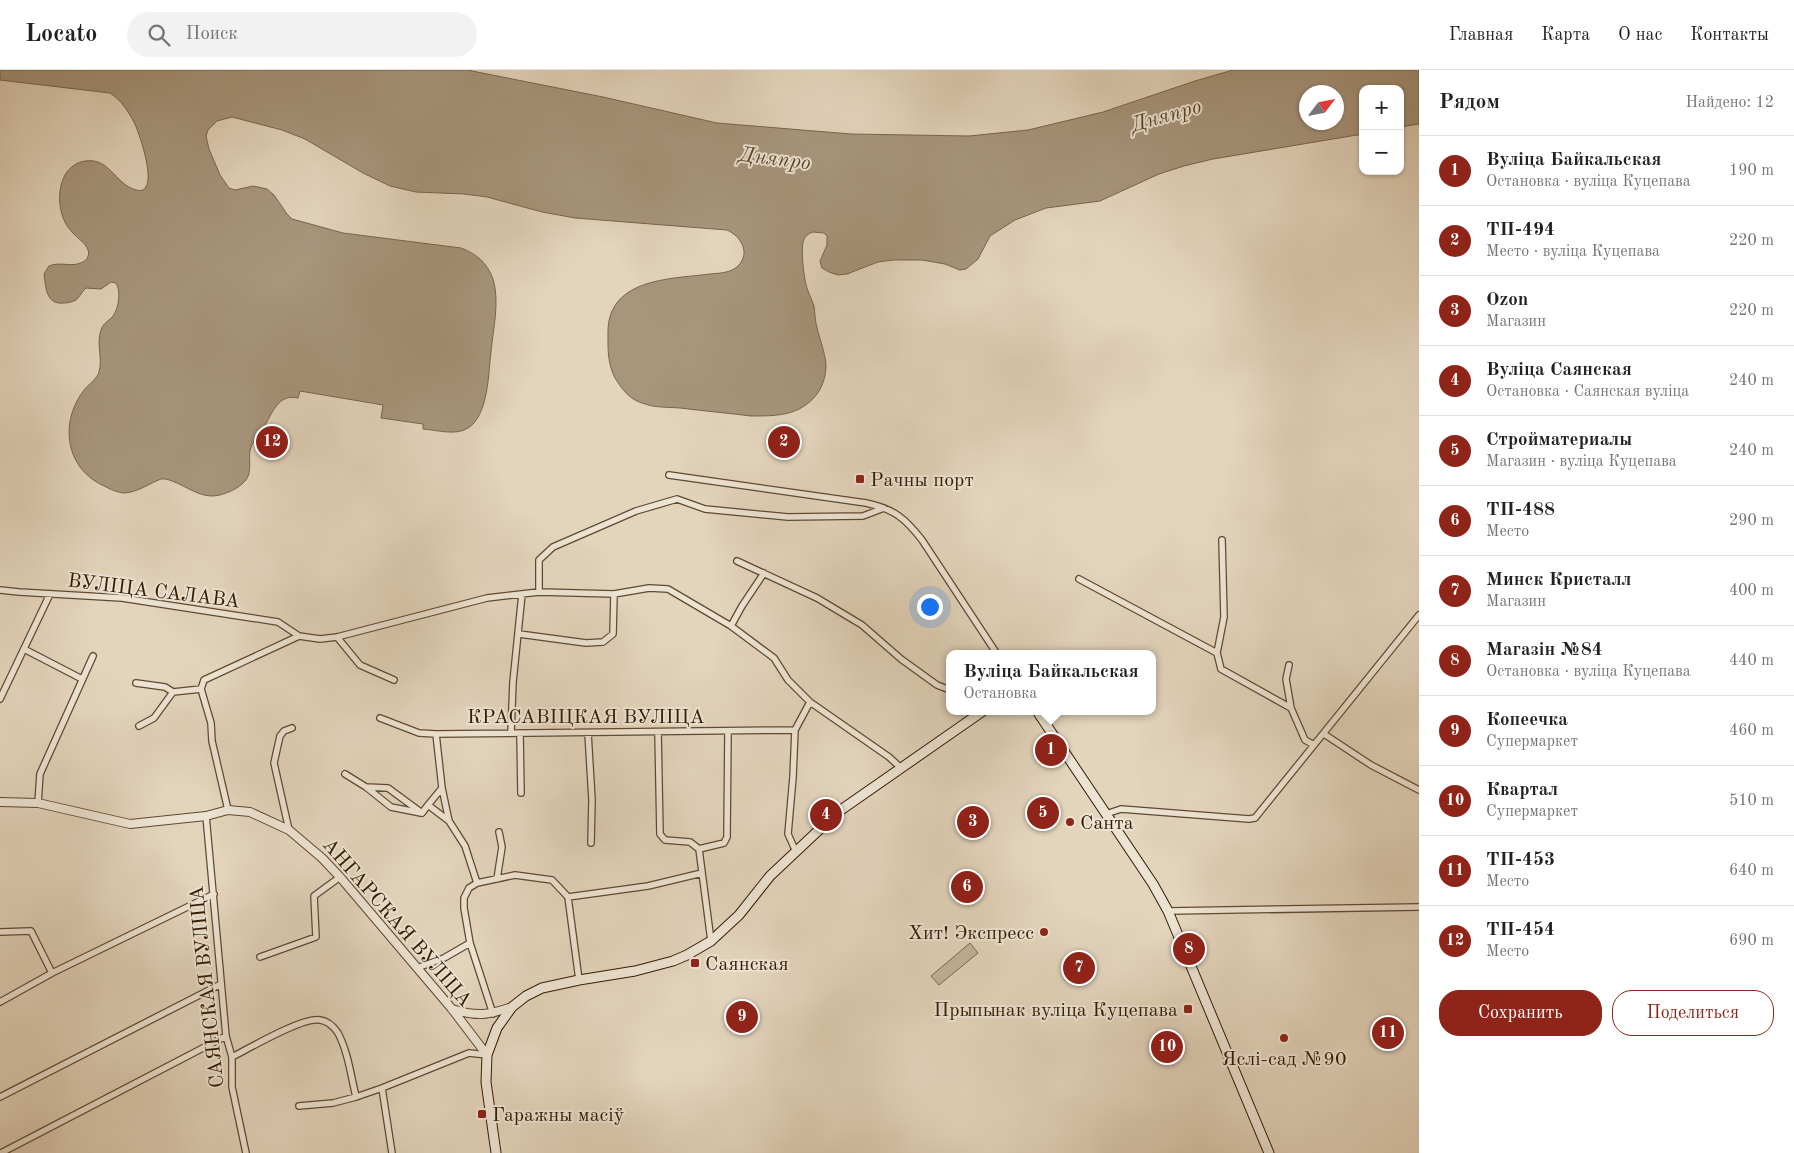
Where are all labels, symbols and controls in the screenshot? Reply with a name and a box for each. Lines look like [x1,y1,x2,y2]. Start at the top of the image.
search box [127,12,477,57]
icon: search [145,21,173,49]
text: Locato [25,23,97,47]
text: Поиск [185,25,238,44]
text: Главная [1449,26,1513,44]
text: Карта [1541,26,1590,44]
text: О нас [1618,26,1662,44]
text: Контакты [1690,26,1769,44]
north arrow [1299,85,1344,130]
map controls [1359,85,1404,175]
button: + [1359,85,1404,130]
text: Рядом [1439,92,1500,113]
text: Найдено: 12 [1685,95,1774,111]
water label: Дняпро [1126,96,1204,137]
button: − [1359,130,1404,175]
water label: Дняпро [735,144,812,174]
text: Вуліца Байкальская [1486,151,1662,170]
text: 1 [1450,163,1460,179]
text: 190 m [1729,163,1774,179]
text: Остановка · вуліца Куцепава [1486,174,1691,190]
text: ТП-494 [1486,221,1555,240]
text: 2 [1450,233,1460,249]
text: 220 m [1729,233,1774,249]
text: Место · вуліца Куцепава [1486,244,1660,260]
text: Ozon [1486,291,1528,310]
text: 3 [1450,303,1460,319]
text: 220 m [1729,303,1774,319]
text: Магазин [1486,314,1546,330]
text: Вуліца Саянская [1486,361,1632,380]
text: 4 [1450,373,1460,389]
text: 240 m [1729,373,1774,389]
text: Остановка · Саянская вуліца [1486,384,1689,400]
pin: 12 [256,423,288,461]
pin: 2 [768,423,800,461]
text: Стройматериалы [1486,431,1632,450]
text: 5 [1450,443,1460,459]
text: 240 m [1729,443,1774,459]
text: Магазин · вуліца Куцепава [1486,454,1677,470]
place label: Рачны порт [870,471,974,491]
marker: Рачны порт [854,473,866,485]
text: ТП-488 [1486,501,1555,520]
text: 6 [1450,513,1460,529]
text: 290 m [1729,513,1774,529]
text: Место [1486,524,1529,540]
street label: ВУЛІЦА САЛАВА [66,571,241,612]
text: Минск Кристалл [1486,571,1632,590]
text: 7 [1450,583,1460,599]
text: 400 m [1729,583,1774,599]
your location [917,594,943,620]
text: Магазин [1486,594,1546,610]
text: Магазін №84 [1486,641,1603,660]
popup [946,650,1156,715]
text: 8 [1450,653,1460,669]
text: 440 m [1729,653,1774,669]
text: Вуліца Байкальская [963,663,1139,682]
text: Остановка · вуліца Куцепава [1486,664,1691,680]
text: Остановка [963,686,1037,702]
street label: КРАСАВІЦКАЯ ВУЛІЦА [467,708,705,728]
text: Копеечка [1486,711,1568,730]
text: 9 [1450,723,1460,739]
text: 460 m [1729,723,1774,739]
pin: 1 [1035,731,1067,769]
text: Супермаркет [1486,734,1578,750]
text: Квартал [1486,781,1558,800]
text: 10 [1446,793,1464,809]
text: 510 m [1729,793,1774,809]
pin: 5 [1027,794,1059,832]
pin: 4 [810,796,842,834]
pin: 3 [957,803,989,841]
text: Супермаркет [1486,804,1578,820]
place label: Санта [1080,814,1134,834]
marker: Санта [1064,816,1076,828]
street label: АНГАРСКАЯ ВУЛІЦА [318,835,475,1011]
text: ТП-453 [1486,851,1555,870]
text: 11 [1446,863,1464,879]
text: 640 m [1729,863,1774,879]
pin: 6 [951,868,983,906]
text: Место [1486,874,1529,890]
street label: САЯНСКАЯ ВУЛІЦА [187,885,229,1089]
text: ТП-454 [1486,921,1555,940]
place label: Хит! Экспресс [908,924,1034,944]
marker: Хит! Экспресс [1038,926,1050,938]
pin: 8 [1173,930,1205,968]
text: 12 [1446,933,1464,949]
text: 690 m [1729,933,1774,949]
text: Место [1486,944,1529,960]
pin: 7 [1063,949,1095,987]
place label: Саянская [705,955,789,975]
marker: Саянская [689,957,701,969]
button: Сохранить [1439,990,1602,1036]
button: Поделиться [1612,990,1774,1036]
pin: 9 [726,998,758,1036]
place label: Прыпынак вуліца Куцепава [933,1001,1178,1021]
marker: Прыпынак вуліца Куцепава [1182,1003,1194,1015]
pin: 11 [1372,1014,1404,1052]
pin: 10 [1151,1028,1183,1066]
marker: Яслі-сад №90 [1278,1032,1290,1044]
place label: Яслі-сад №90 [1221,1050,1347,1070]
place label: Гаражны масіў [492,1106,625,1126]
marker: Гаражны масіў [476,1108,488,1120]

